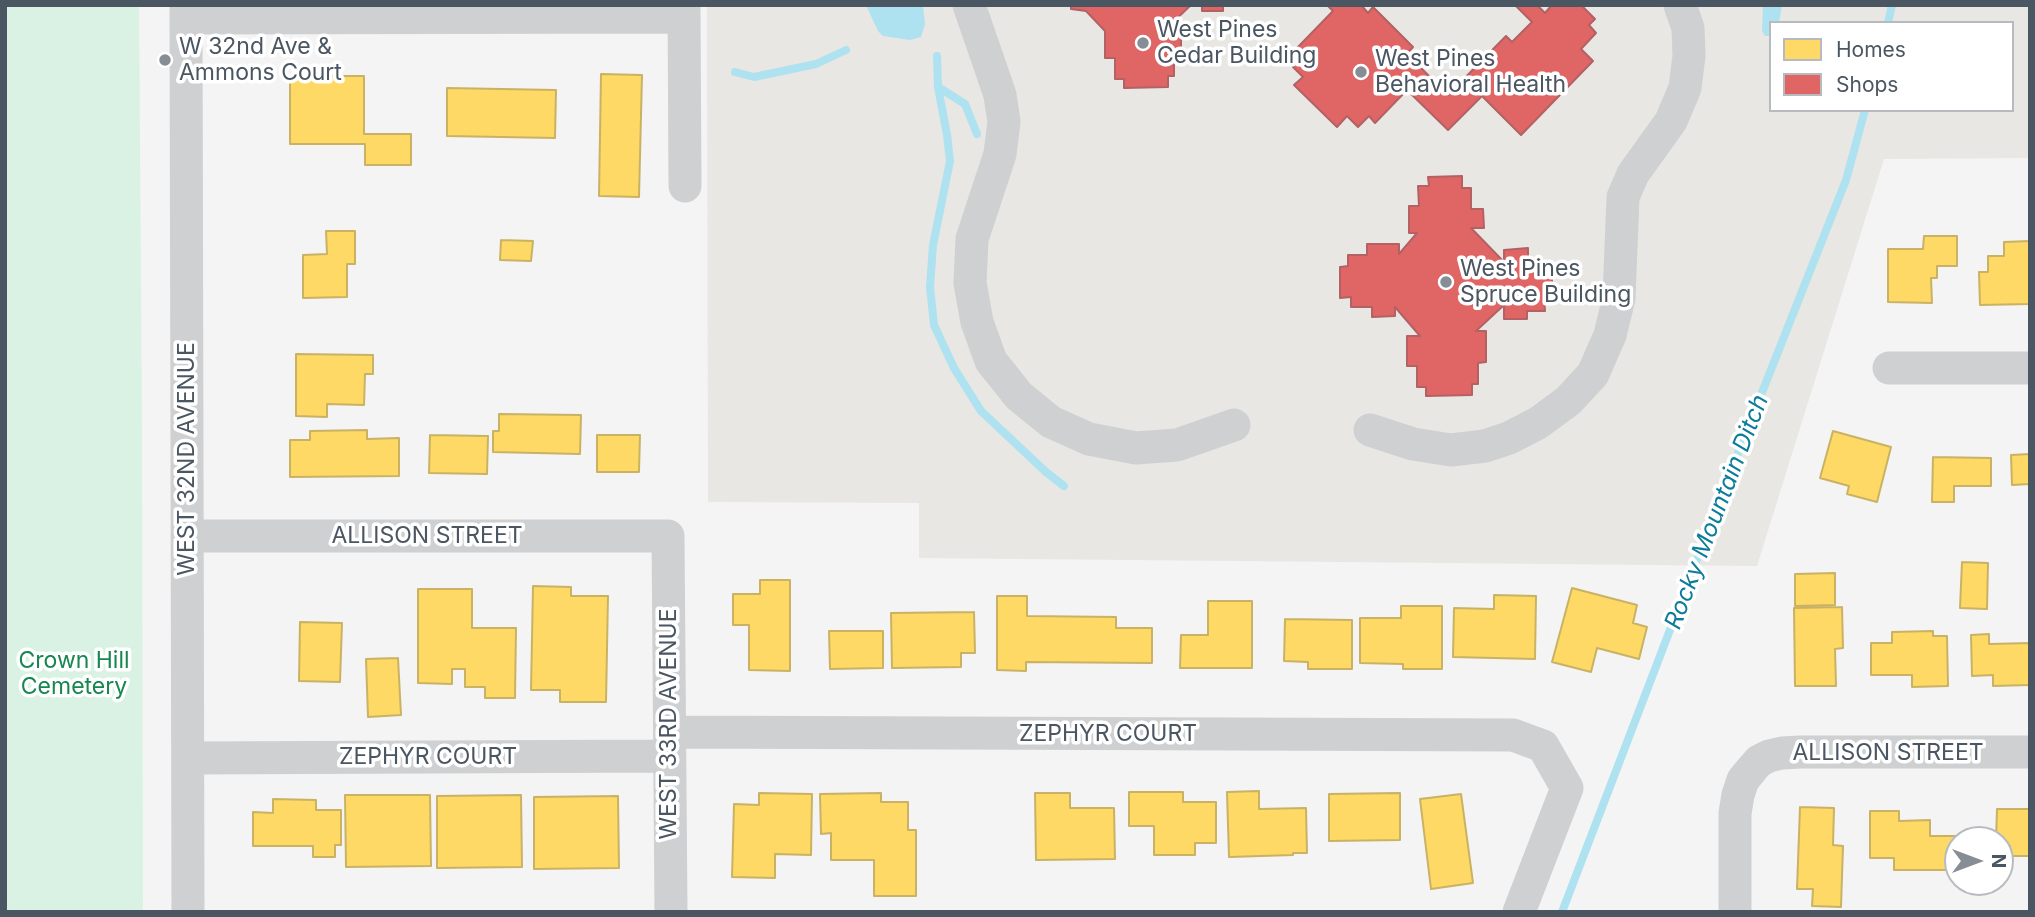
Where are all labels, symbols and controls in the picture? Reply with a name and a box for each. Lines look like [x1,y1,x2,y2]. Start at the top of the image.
place label: West Pines Cedar Building [1157,16,1316,70]
legend [1769,21,2014,112]
place label: W 32nd Ave & Ammons Court [179,33,342,87]
marker: West Pines Cedar Building [1135,35,1151,51]
text: Homes [1836,37,1906,62]
place label: West Pines Behavioral Health [1375,45,1566,99]
marker: W 32nd Ave & Ammons Court [157,52,173,68]
marker: West Pines Behavioral Health [1353,64,1369,80]
text: Shops [1836,72,1898,97]
place label: West Pines Spruce Building [1460,255,1631,309]
marker: West Pines Spruce Building [1438,274,1454,290]
street label: WEST 32ND AVENUE [173,342,201,576]
water label: Rocky Mountain Ditch [1659,391,1775,633]
street label: ALLISON STREET [331,522,523,550]
street label: WEST 33RD AVENUE [655,608,683,840]
park label: Crown Hill Cemetery [18,647,130,701]
street label: ZEPHYR COURT [1019,720,1197,748]
street label: ALLISON STREET [1792,739,1984,767]
street label: ZEPHYR COURT [339,743,517,771]
north arrow [1944,826,2014,896]
text: N [1987,854,2010,868]

